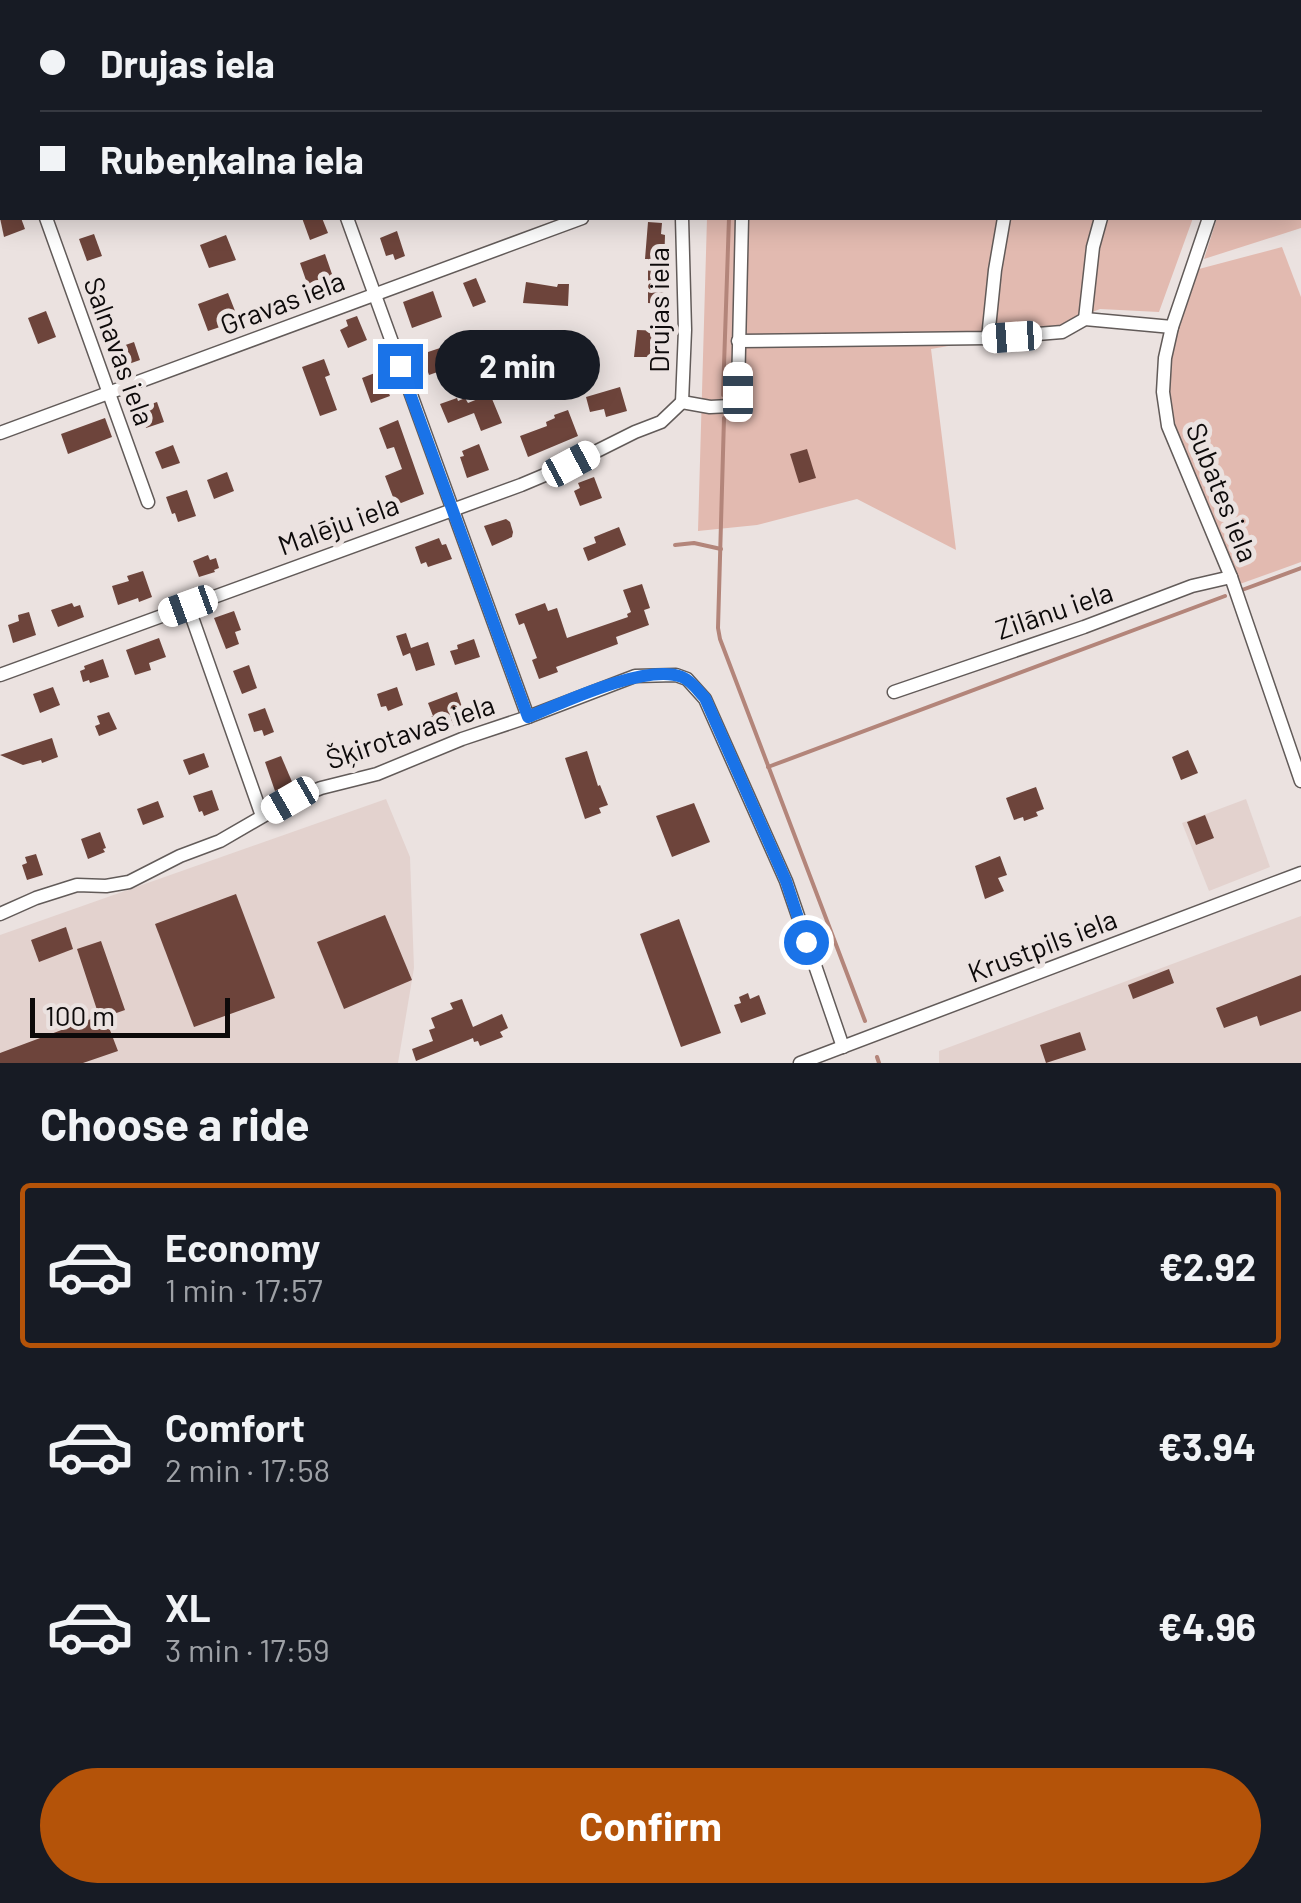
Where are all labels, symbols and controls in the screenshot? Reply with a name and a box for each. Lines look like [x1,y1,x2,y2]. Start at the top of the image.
text: Drujas iela [100,40,275,86]
text: Rubeņkalna iela [100,136,364,182]
street label: Drujas iela [641,247,675,373]
street label: Gravas iela [215,263,349,341]
street label: Salnavas iela [77,272,163,430]
car [981,320,1043,354]
callout: 2 min [435,331,600,401]
route end [378,344,423,389]
text: 2 min [479,346,556,384]
car [723,362,753,422]
street label: Subates iela [1180,417,1266,567]
car [537,437,605,491]
street label: Malēju iela [273,486,403,562]
street label: Zilānu iela [991,574,1117,646]
car [155,582,221,630]
street label: Šķirotavas iela [321,686,499,776]
car [257,772,323,828]
street label: Krustpils iela [963,901,1121,989]
route start [784,920,829,965]
scale bar [30,993,230,1038]
text: 100 m [45,998,115,1032]
text: Choose a ride [40,1096,310,1150]
icon: car [45,1221,135,1311]
text: Economy [165,1224,320,1270]
text: €2.92 [1159,1243,1256,1289]
text: 1 min · 17:57 [165,1270,323,1308]
icon: car [45,1401,135,1491]
text: Comfort [165,1404,305,1450]
text: €3.94 [1158,1423,1256,1469]
text: 2 min · 17:58 [165,1450,330,1488]
icon: car [45,1581,135,1671]
text: XL [165,1584,211,1630]
text: €4.96 [1158,1603,1256,1649]
text: 3 min · 17:59 [165,1630,330,1668]
button: Confirm [40,1768,1261,1883]

